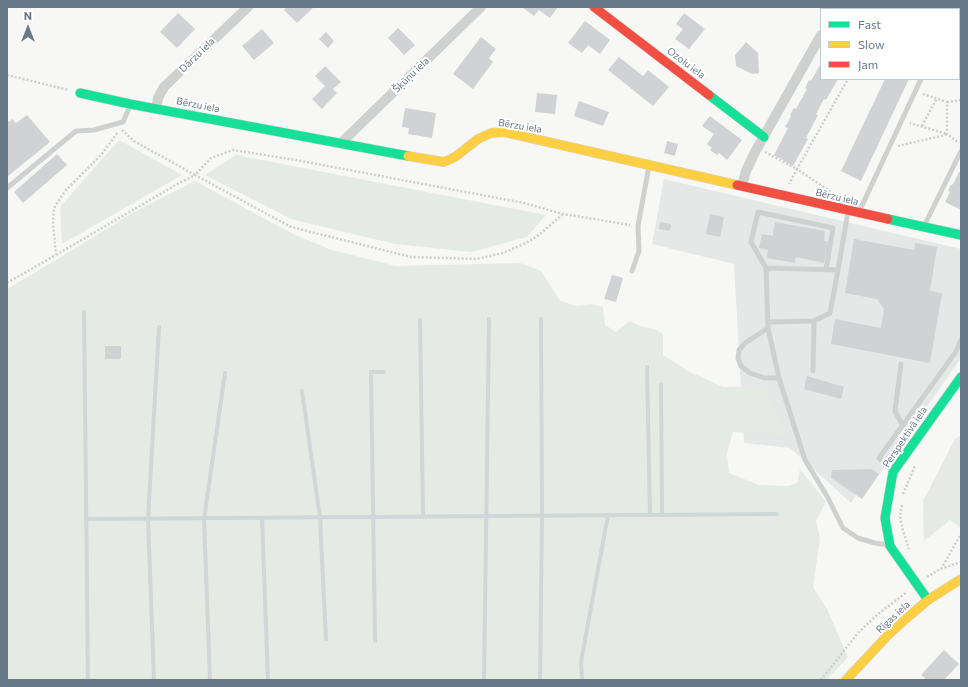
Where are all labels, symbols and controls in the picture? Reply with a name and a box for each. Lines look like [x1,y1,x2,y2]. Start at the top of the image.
north arrow [8,8,48,48]
legend [820,8,960,80]
text: N [24,9,32,22]
text: Fast [858,17,881,31]
street label: Dārzu iela [177,35,217,75]
text: Slow [858,37,885,51]
street label: Ozolu iela [665,45,707,81]
street label: Šķūņu iela [390,55,432,95]
text: Jam [858,57,878,71]
street label: Bērzu iela [175,95,221,115]
street label: Bērzu iela [497,117,543,135]
street label: Bērzu iela [814,186,860,208]
street label: Perspektīvā iela [880,404,930,470]
street label: Rīgas iela [874,598,912,636]

